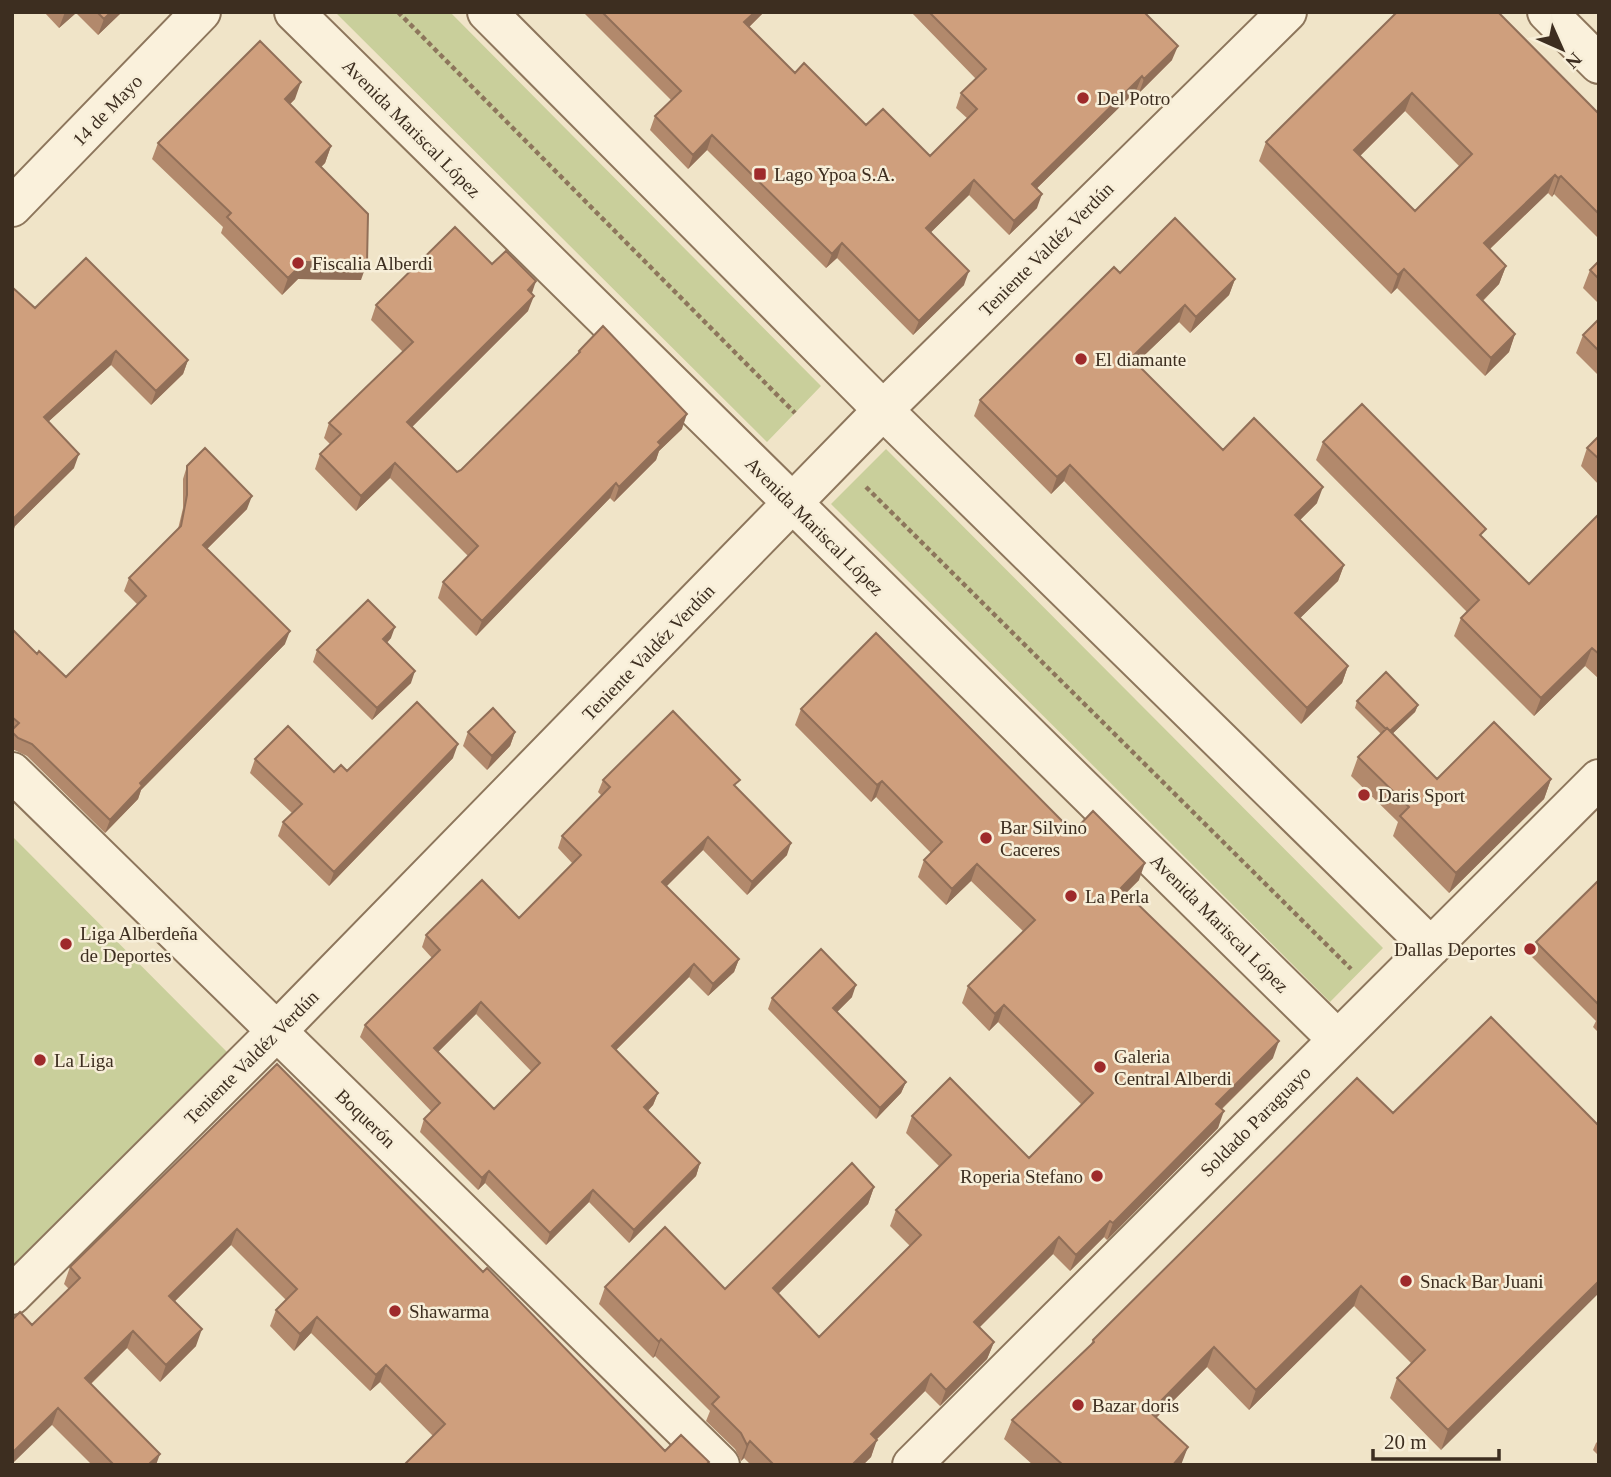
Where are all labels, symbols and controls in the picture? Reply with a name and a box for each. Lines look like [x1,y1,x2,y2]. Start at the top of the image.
north arrow [1527,14,1597,84]
text: N [1561,48,1586,73]
street label: Avenida Mariscal López [338,55,485,202]
street label: 14 de Mayo [68,70,146,150]
place label: Del Potro [1097,88,1170,109]
marker: Del Potro [1075,90,1091,106]
place label: Lago Ypoa S.A. [774,164,895,185]
marker: Lago Ypoa S.A. [752,166,768,182]
street label: Teniente Valdéz Verdún [975,178,1118,321]
place label: Fiscalia Alberdi [312,253,433,274]
marker: Fiscalia Alberdi [290,255,306,271]
place label: El diamante [1095,349,1186,370]
marker: El diamante [1073,351,1089,367]
street label: Avenida Mariscal López [741,453,888,600]
street label: Teniente Valdéz Verdún [578,580,719,725]
place label: Daris Sport [1378,785,1466,806]
marker: Daris Sport [1356,787,1372,803]
place label: Bar Silvino Caceres [1000,817,1087,860]
marker: Bar Silvino Caceres [978,830,994,846]
street label: Avenida Mariscal López [1146,850,1293,997]
place label: La Perla [1085,886,1149,907]
marker: La Perla [1063,888,1079,904]
place label: Liga Alberdeña de Deportes [80,923,198,966]
marker: Liga Alberdeña de Deportes [58,936,74,952]
place label: Dallas Deportes [1394,939,1516,960]
marker: Dallas Deportes [1522,941,1538,957]
street label: Teniente Valdéz Verdún [180,986,323,1129]
place label: Galeria Central Alberdi [1114,1046,1232,1089]
place label: La Liga [54,1050,114,1071]
marker: La Liga [32,1052,48,1068]
marker: Galeria Central Alberdi [1092,1059,1108,1075]
street label: Soldado Paraguayo [1196,1062,1315,1181]
street label: Boquerón [331,1085,400,1152]
place label: Roperia Stefano [960,1166,1083,1187]
marker: Roperia Stefano [1089,1168,1105,1184]
place label: Snack Bar Juani [1420,1271,1543,1292]
marker: Snack Bar Juani [1398,1273,1414,1289]
place label: Shawarma [409,1301,490,1322]
marker: Shawarma [387,1303,403,1319]
place label: Bazar doris [1092,1395,1179,1416]
marker: Bazar doris [1070,1397,1086,1413]
scale bar [1373,1418,1499,1462]
text: 20 m [1384,1430,1427,1454]

